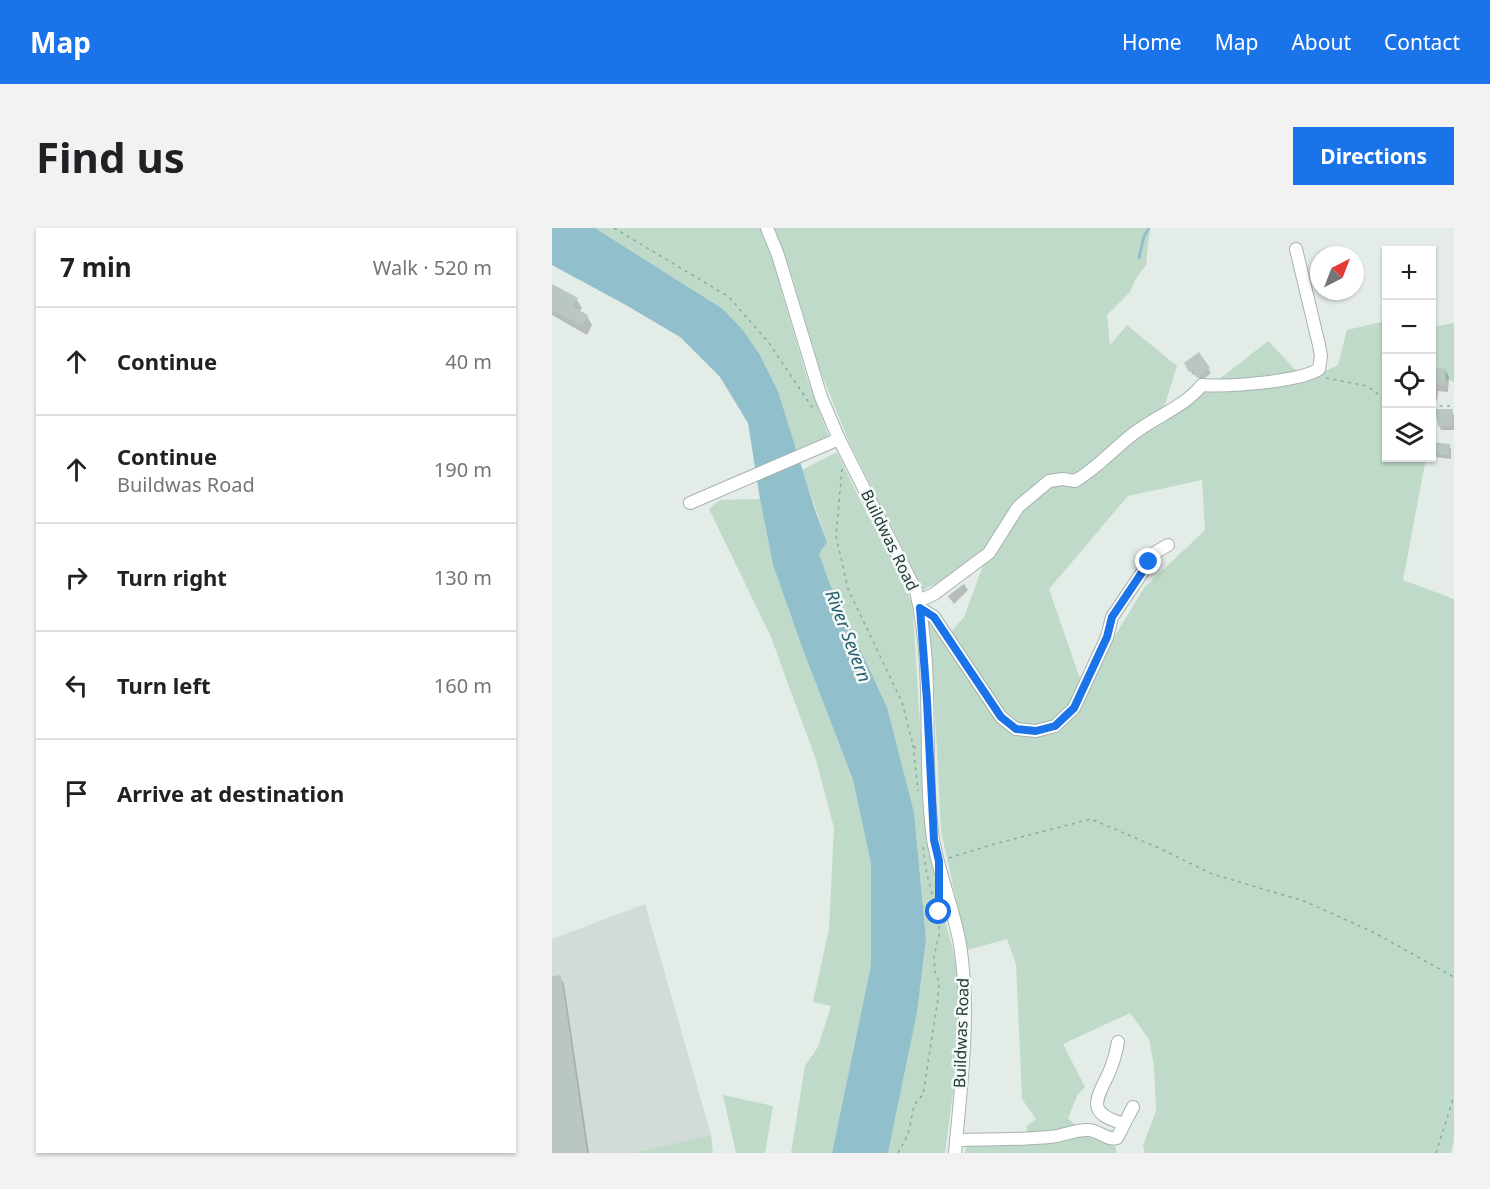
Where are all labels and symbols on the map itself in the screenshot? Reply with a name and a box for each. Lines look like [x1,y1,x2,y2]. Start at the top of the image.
north arrow [1310,246,1364,300]
street label: Buildwas Road [856,486,924,594]
route end [1135,548,1161,574]
water label: River Severn [820,586,877,685]
route start [925,898,951,924]
street label: Buildwas Road [948,978,974,1088]

